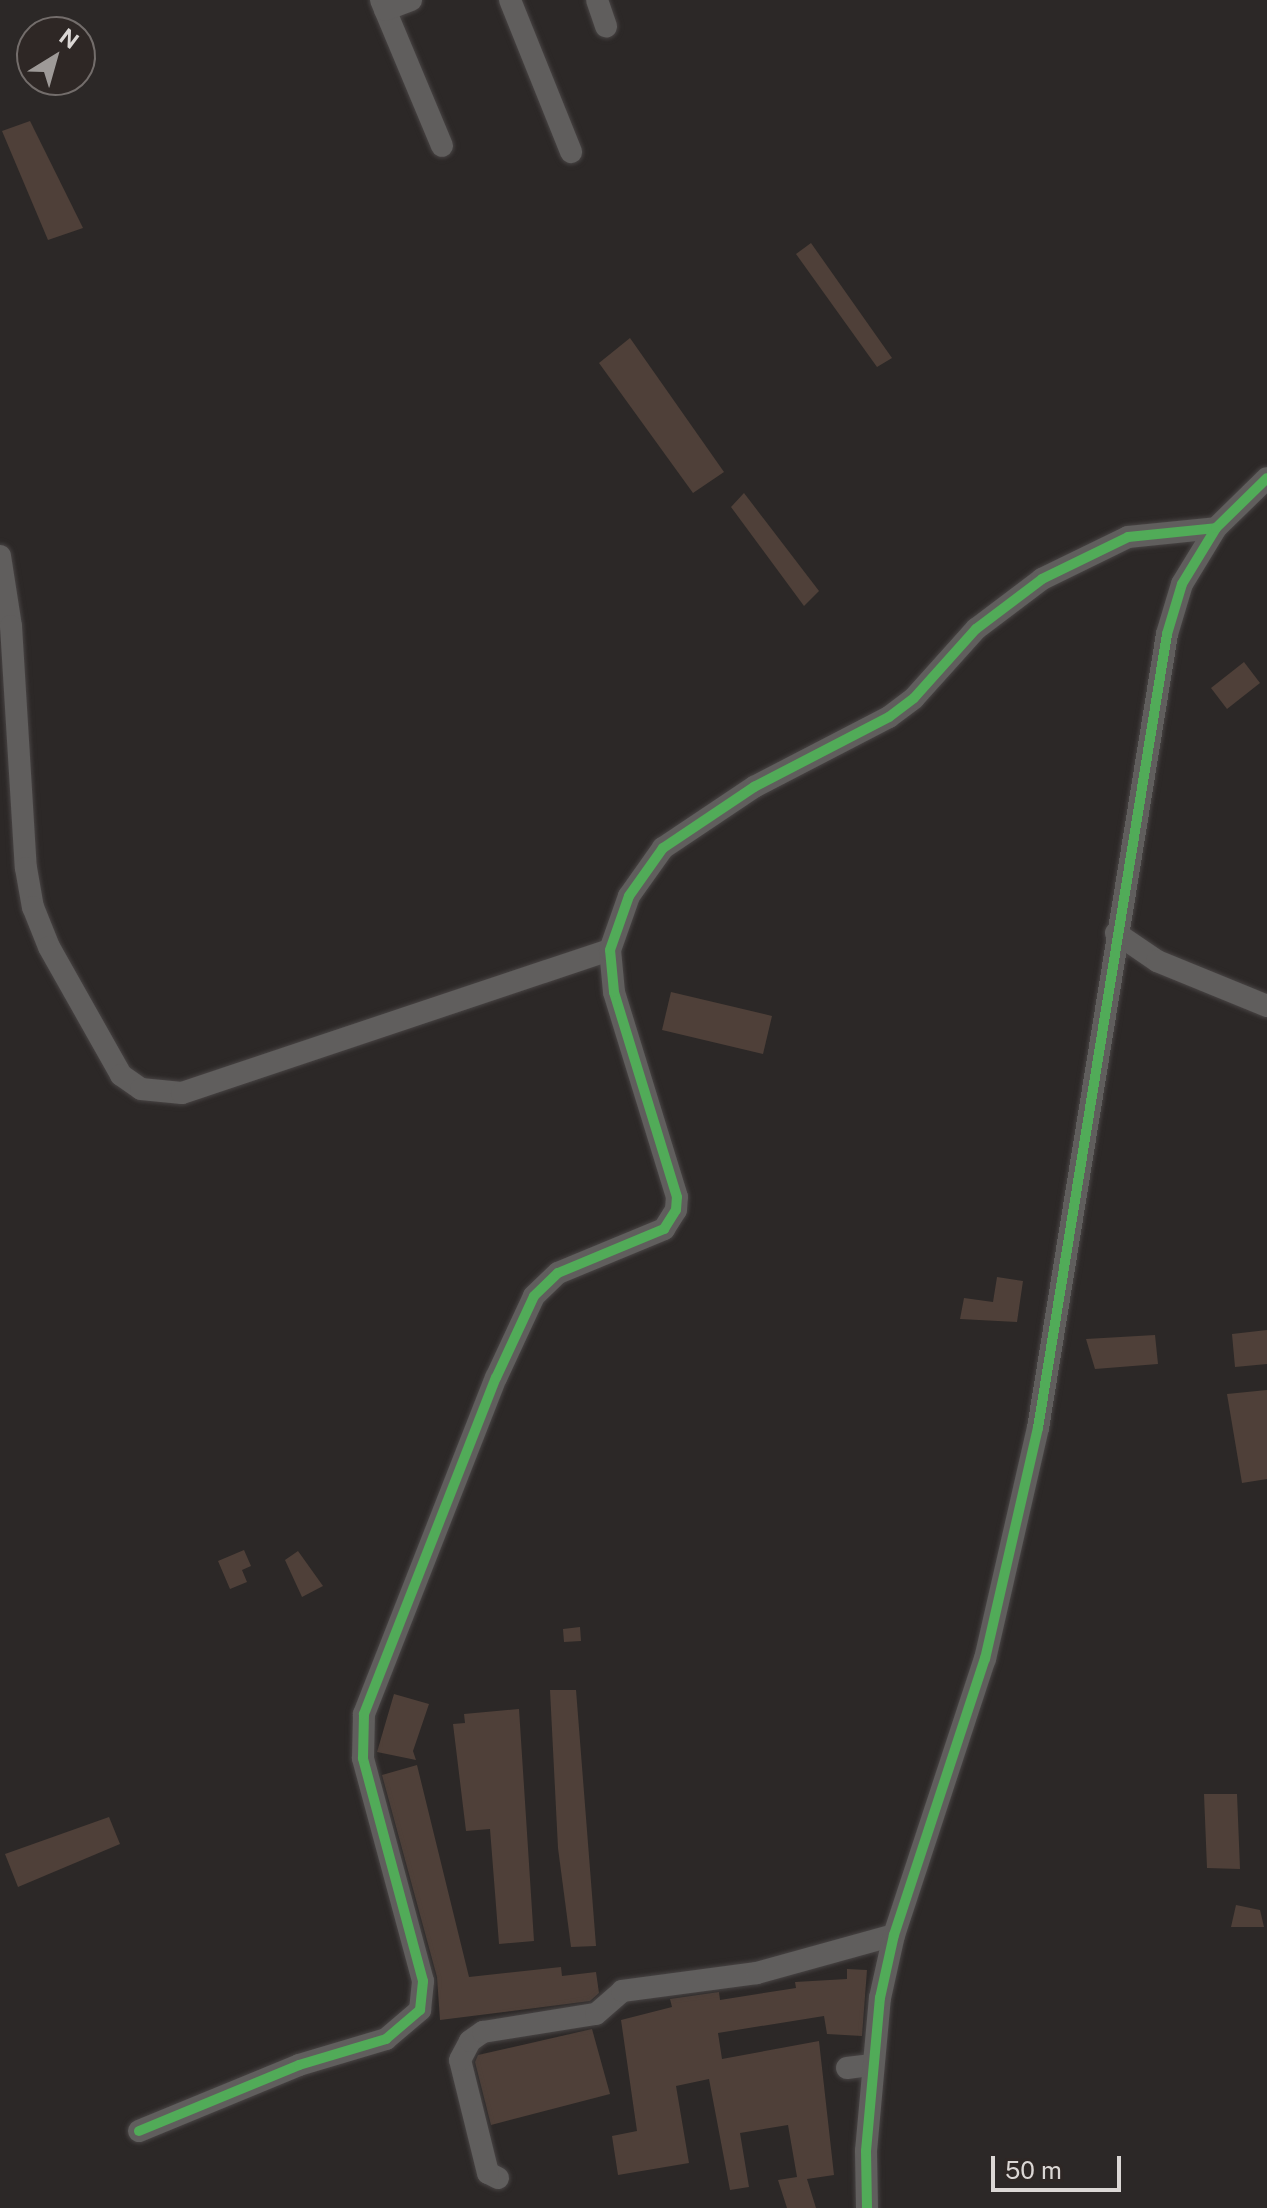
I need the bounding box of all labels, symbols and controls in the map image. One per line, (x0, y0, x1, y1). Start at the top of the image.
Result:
north arrow (16, 16, 96, 96)
text: N (55, 23, 84, 54)
scale bar (995, 2140, 1125, 2190)
text: 50 m (1005, 2156, 1062, 2184)

